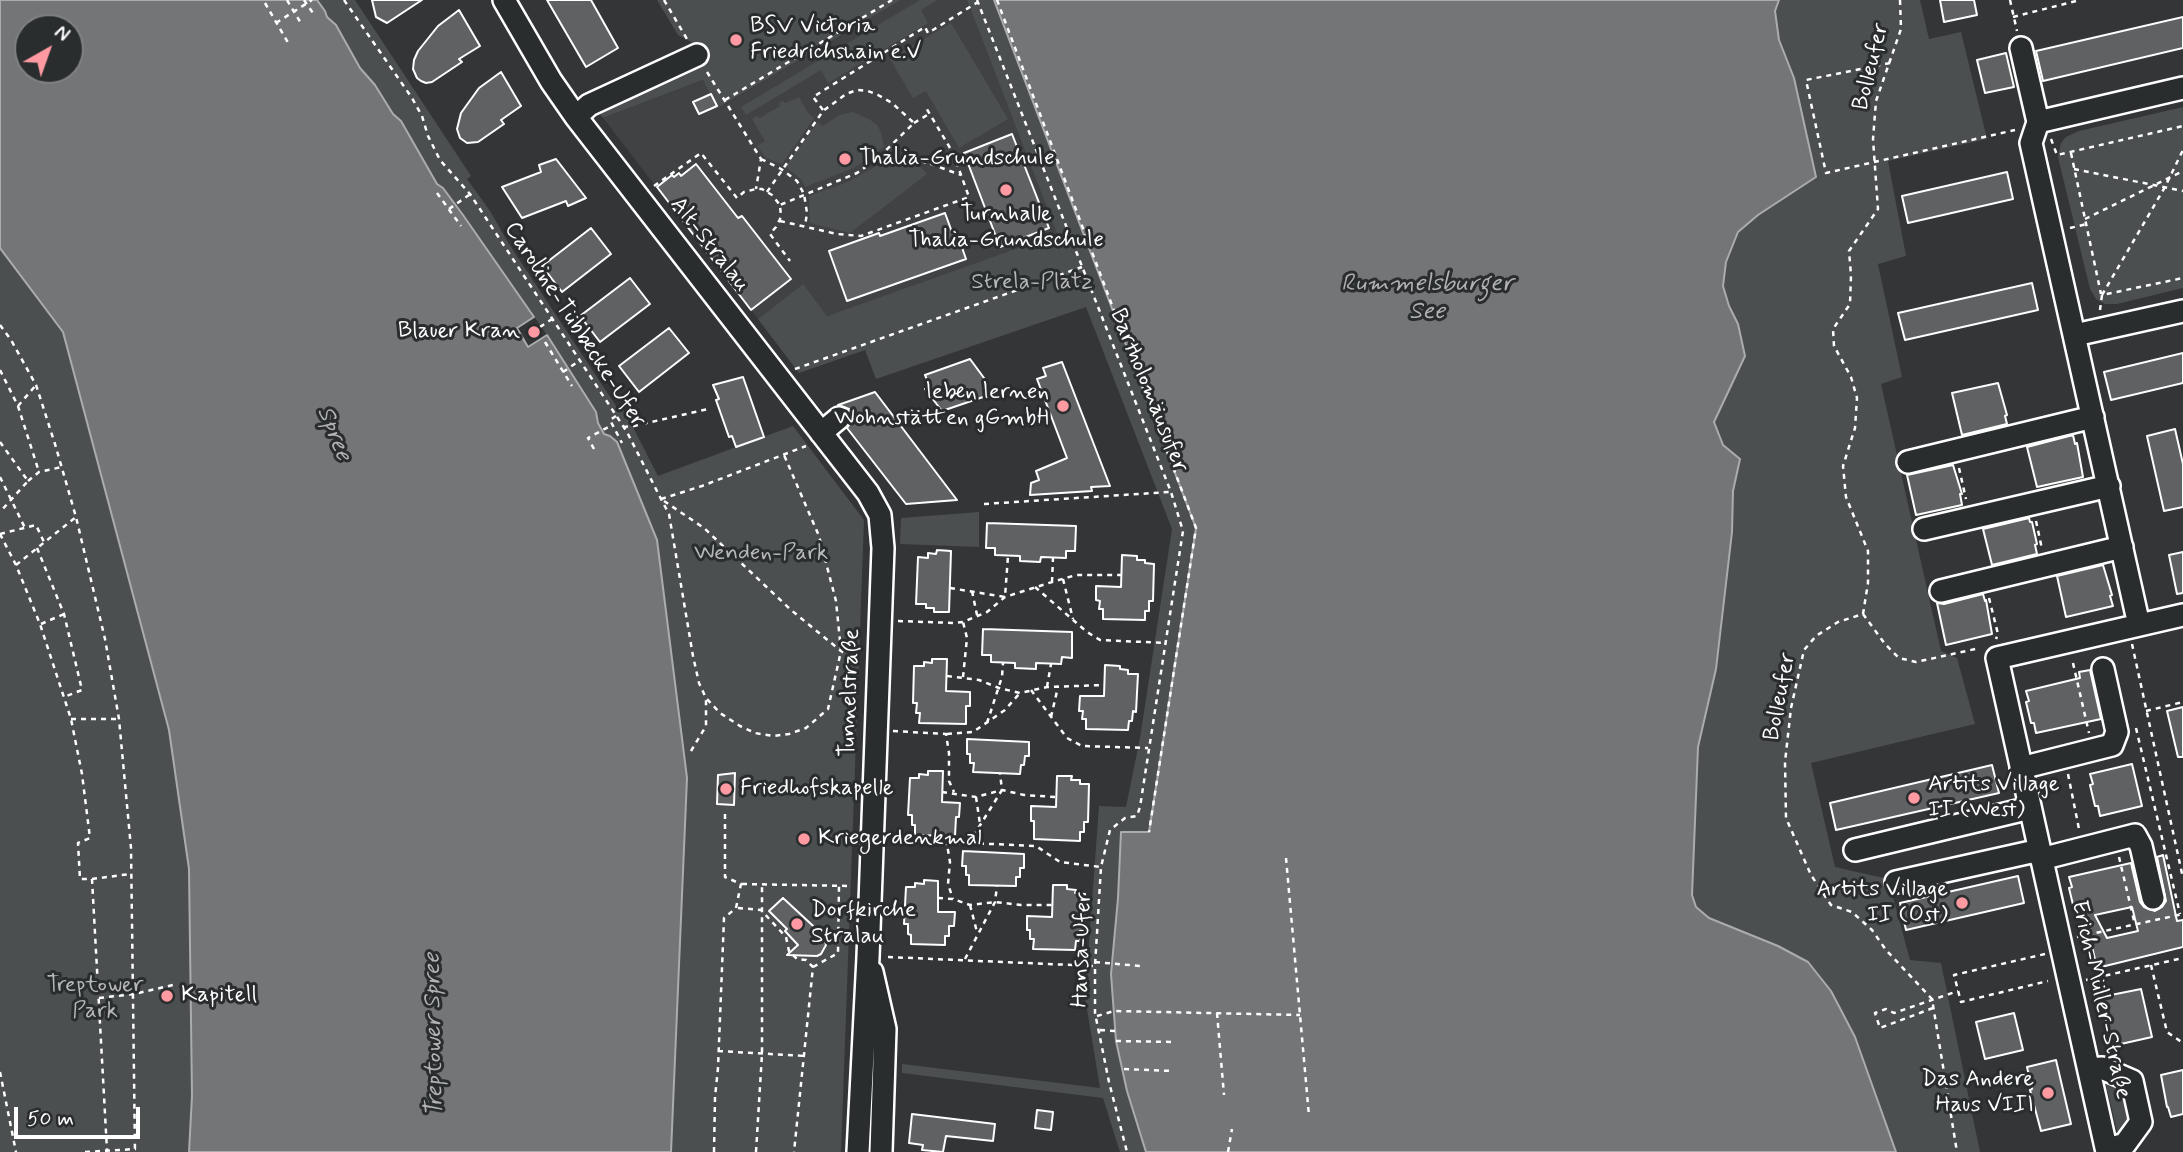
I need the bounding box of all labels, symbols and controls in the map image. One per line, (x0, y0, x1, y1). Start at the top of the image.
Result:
place label: BSV Victoria Friedrichshain e.V (750, 13, 921, 67)
north arrow (14, 14, 84, 84)
text: N (49, 20, 74, 48)
street label: Bolleufer (1848, 21, 1896, 113)
marker: BSV Victoria Friedrichshain e.V (728, 32, 744, 48)
place label: Thalia-Grundschule (859, 145, 1054, 173)
marker: Thalia-Grundschule (837, 151, 853, 167)
marker: Turnhalle Thalia-Grundschule (998, 182, 1014, 198)
street label: Alt-Stralau (663, 192, 755, 298)
place label: Turnhalle Thalia-Grundschule (908, 201, 1104, 255)
street label: Caroline-Tübbecke-Ufer (497, 217, 651, 433)
park label: Strela-Platz (971, 269, 1093, 297)
water label: Rummelsburger See (1341, 271, 1513, 327)
street label: Bartholomäusufer (1103, 305, 1193, 477)
place label: Blauer Kran (398, 318, 520, 346)
marker: Blauer Kran (526, 324, 542, 340)
place label: leben lernen Wohnstätten gGmbH (834, 379, 1049, 433)
marker: leben lernen Wohnstätten gGmbH (1055, 398, 1071, 414)
water label: Spree (309, 403, 357, 465)
park label: Wenden-Park (694, 540, 828, 568)
street label: Tunnelstraße (835, 628, 867, 758)
street label: Bolleufer (1759, 651, 1803, 743)
place label: Artits Village II (West) (1928, 771, 2059, 825)
place label: Friedhofskapelle (740, 775, 894, 803)
marker: Friedhofskapelle (718, 781, 734, 797)
marker: Artits Village II (West) (1906, 790, 1922, 806)
place label: Kriegerdenkmal (818, 825, 982, 853)
marker: Kriegerdenkmal (796, 831, 812, 847)
place label: Artits Village II (Ost) (1817, 876, 1948, 930)
street label: Hansa-Ufer (1067, 892, 1099, 1008)
marker: Artits Village II (Ost) (1954, 895, 1970, 911)
place label: Dorfkirche Stralau (811, 897, 916, 951)
street label: Erich-Müller-Straße (2064, 898, 2136, 1102)
marker: Dorfkirche Stralau (789, 916, 805, 932)
water label: Treptower Spree (419, 953, 451, 1117)
park label: Treptower Park (46, 972, 144, 1026)
place label: Kapitell (181, 982, 257, 1010)
marker: Kapitell (159, 988, 175, 1004)
place label: Das Andere Haus VIII (1921, 1066, 2034, 1120)
marker: Das Andere Haus VIII (2040, 1085, 2056, 1101)
scale bar (18, 1092, 144, 1136)
text: 50 m (27, 1105, 74, 1133)

